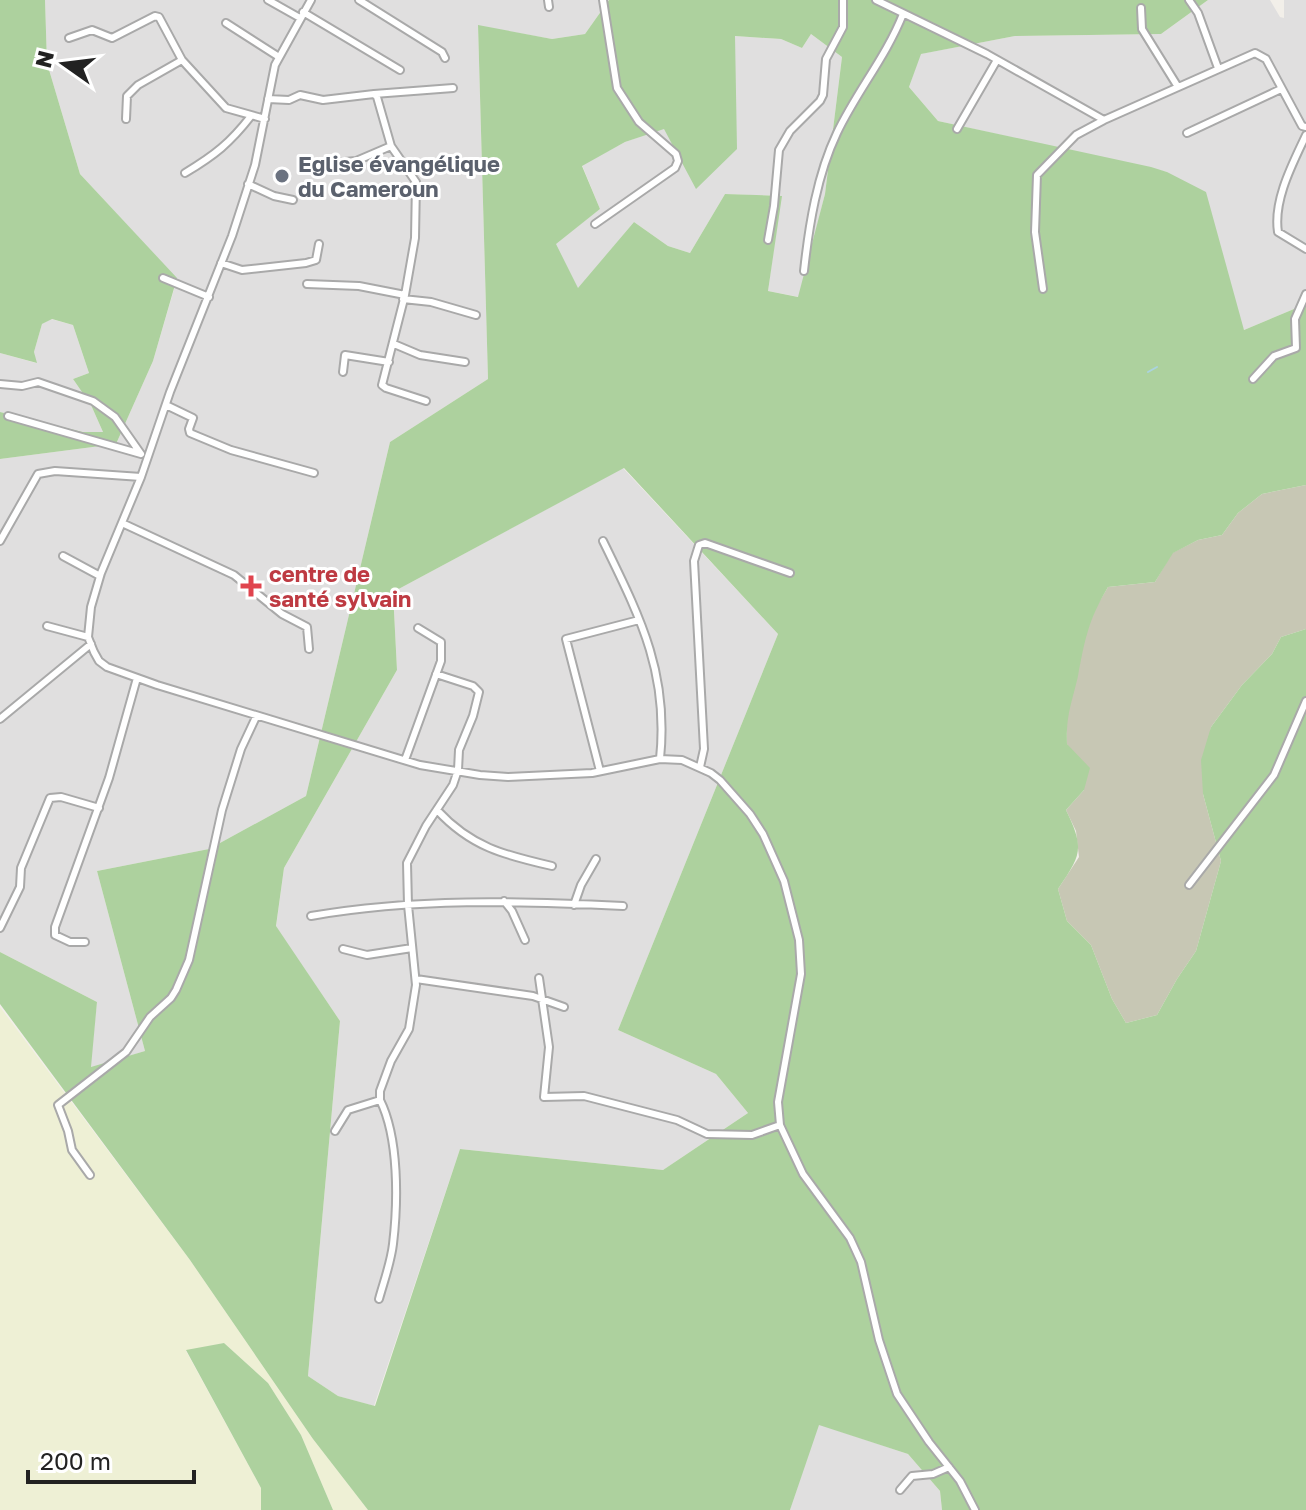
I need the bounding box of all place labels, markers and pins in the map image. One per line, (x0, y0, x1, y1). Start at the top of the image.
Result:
place label: Eglise évangélique du Cameroun (298, 150, 500, 202)
marker: Eglise évangélique du Cameroun (273, 167, 291, 185)
place label: centre de santé sylvain (269, 560, 411, 612)
marker: centre de santé sylvain (240, 575, 262, 597)

